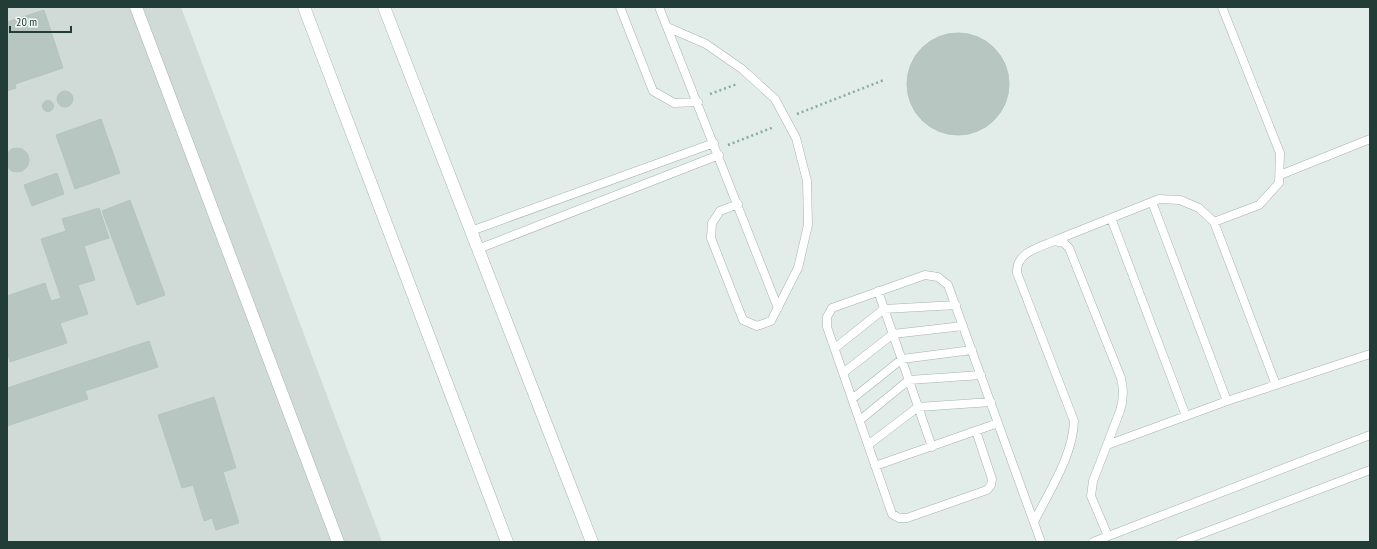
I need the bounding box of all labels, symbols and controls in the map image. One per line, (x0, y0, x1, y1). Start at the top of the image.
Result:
scale bar (10, 8, 71, 34)
text: 20 m (16, 14, 37, 29)

